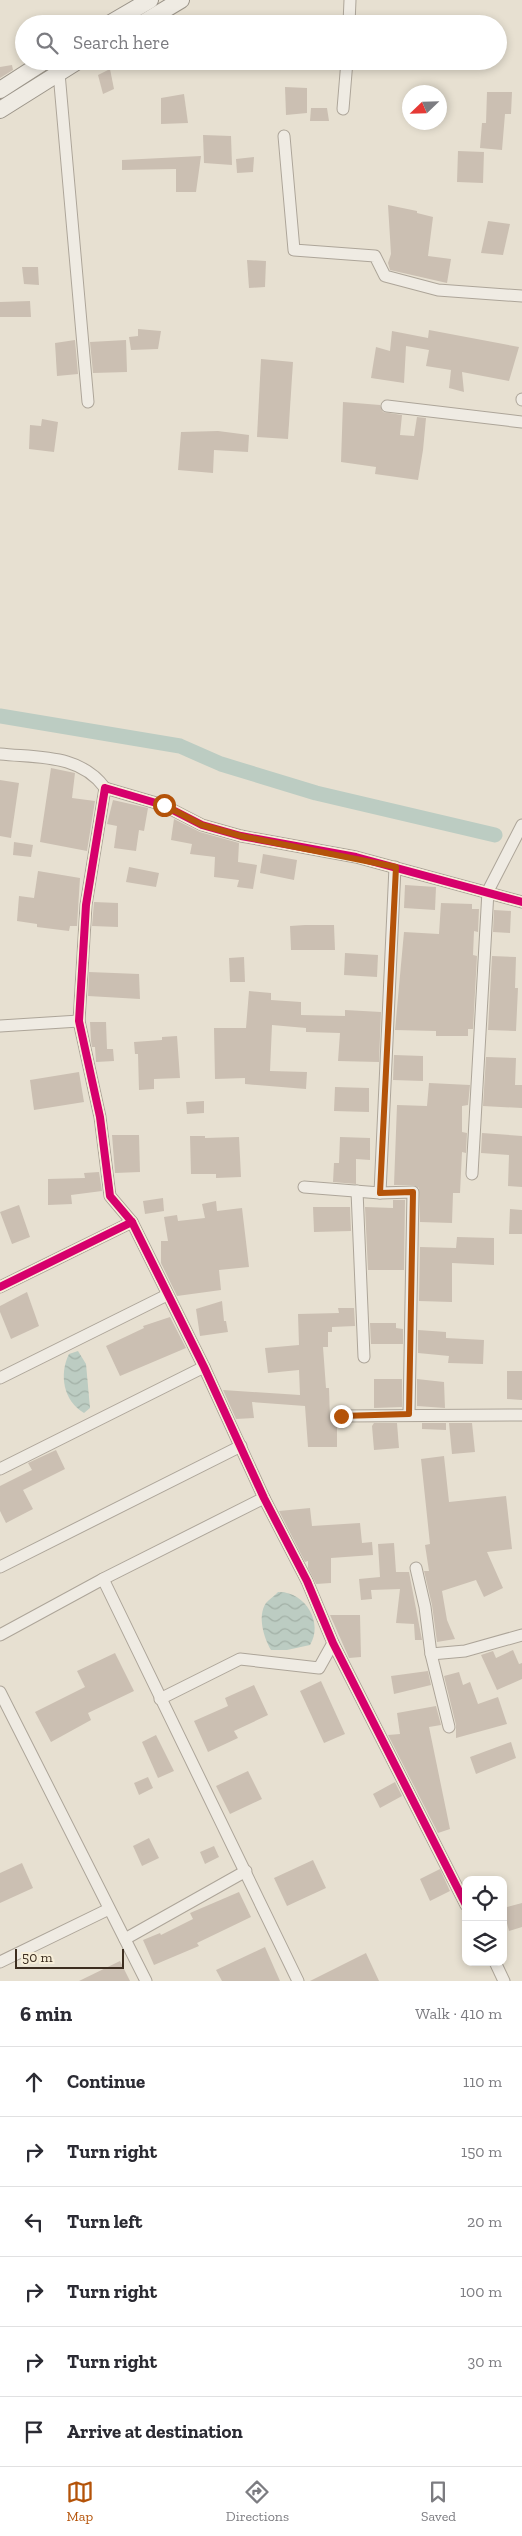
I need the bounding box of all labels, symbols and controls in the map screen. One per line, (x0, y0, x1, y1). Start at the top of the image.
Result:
search box (15, 15, 507, 70)
icon: search (33, 29, 61, 57)
text: Search here (73, 31, 169, 54)
north arrow (402, 85, 447, 130)
route start (153, 794, 176, 817)
route end (330, 1405, 353, 1428)
map controls (462, 1876, 507, 1966)
button: locate (462, 1876, 507, 1921)
button: layers (462, 1921, 507, 1966)
scale bar (15, 1946, 124, 1969)
text: 50 m (22, 1949, 53, 1966)
text: 6 min (20, 2001, 72, 2026)
text: Walk · 410 m (415, 2004, 502, 2023)
icon: ahead (20, 2068, 48, 2096)
text: Continue (67, 2070, 145, 2093)
text: 110 m (463, 2072, 502, 2091)
icon: right (20, 2138, 48, 2166)
text: Turn right (67, 2140, 157, 2163)
text: 150 m (461, 2142, 502, 2161)
icon: left (20, 2208, 48, 2236)
text: Turn left (67, 2210, 142, 2233)
text: 20 m (467, 2212, 502, 2231)
icon: right (20, 2278, 48, 2306)
text: Turn right (67, 2280, 157, 2303)
text: 100 m (460, 2282, 502, 2301)
icon: right (20, 2348, 48, 2376)
text: Turn right (67, 2350, 157, 2373)
text: 30 m (468, 2352, 502, 2371)
icon: arrive (20, 2418, 48, 2446)
text: Arrive at destination (67, 2420, 243, 2443)
tab: Map (66, 2478, 94, 2525)
tab: Directions (226, 2478, 289, 2525)
tab: Saved (421, 2478, 456, 2525)

